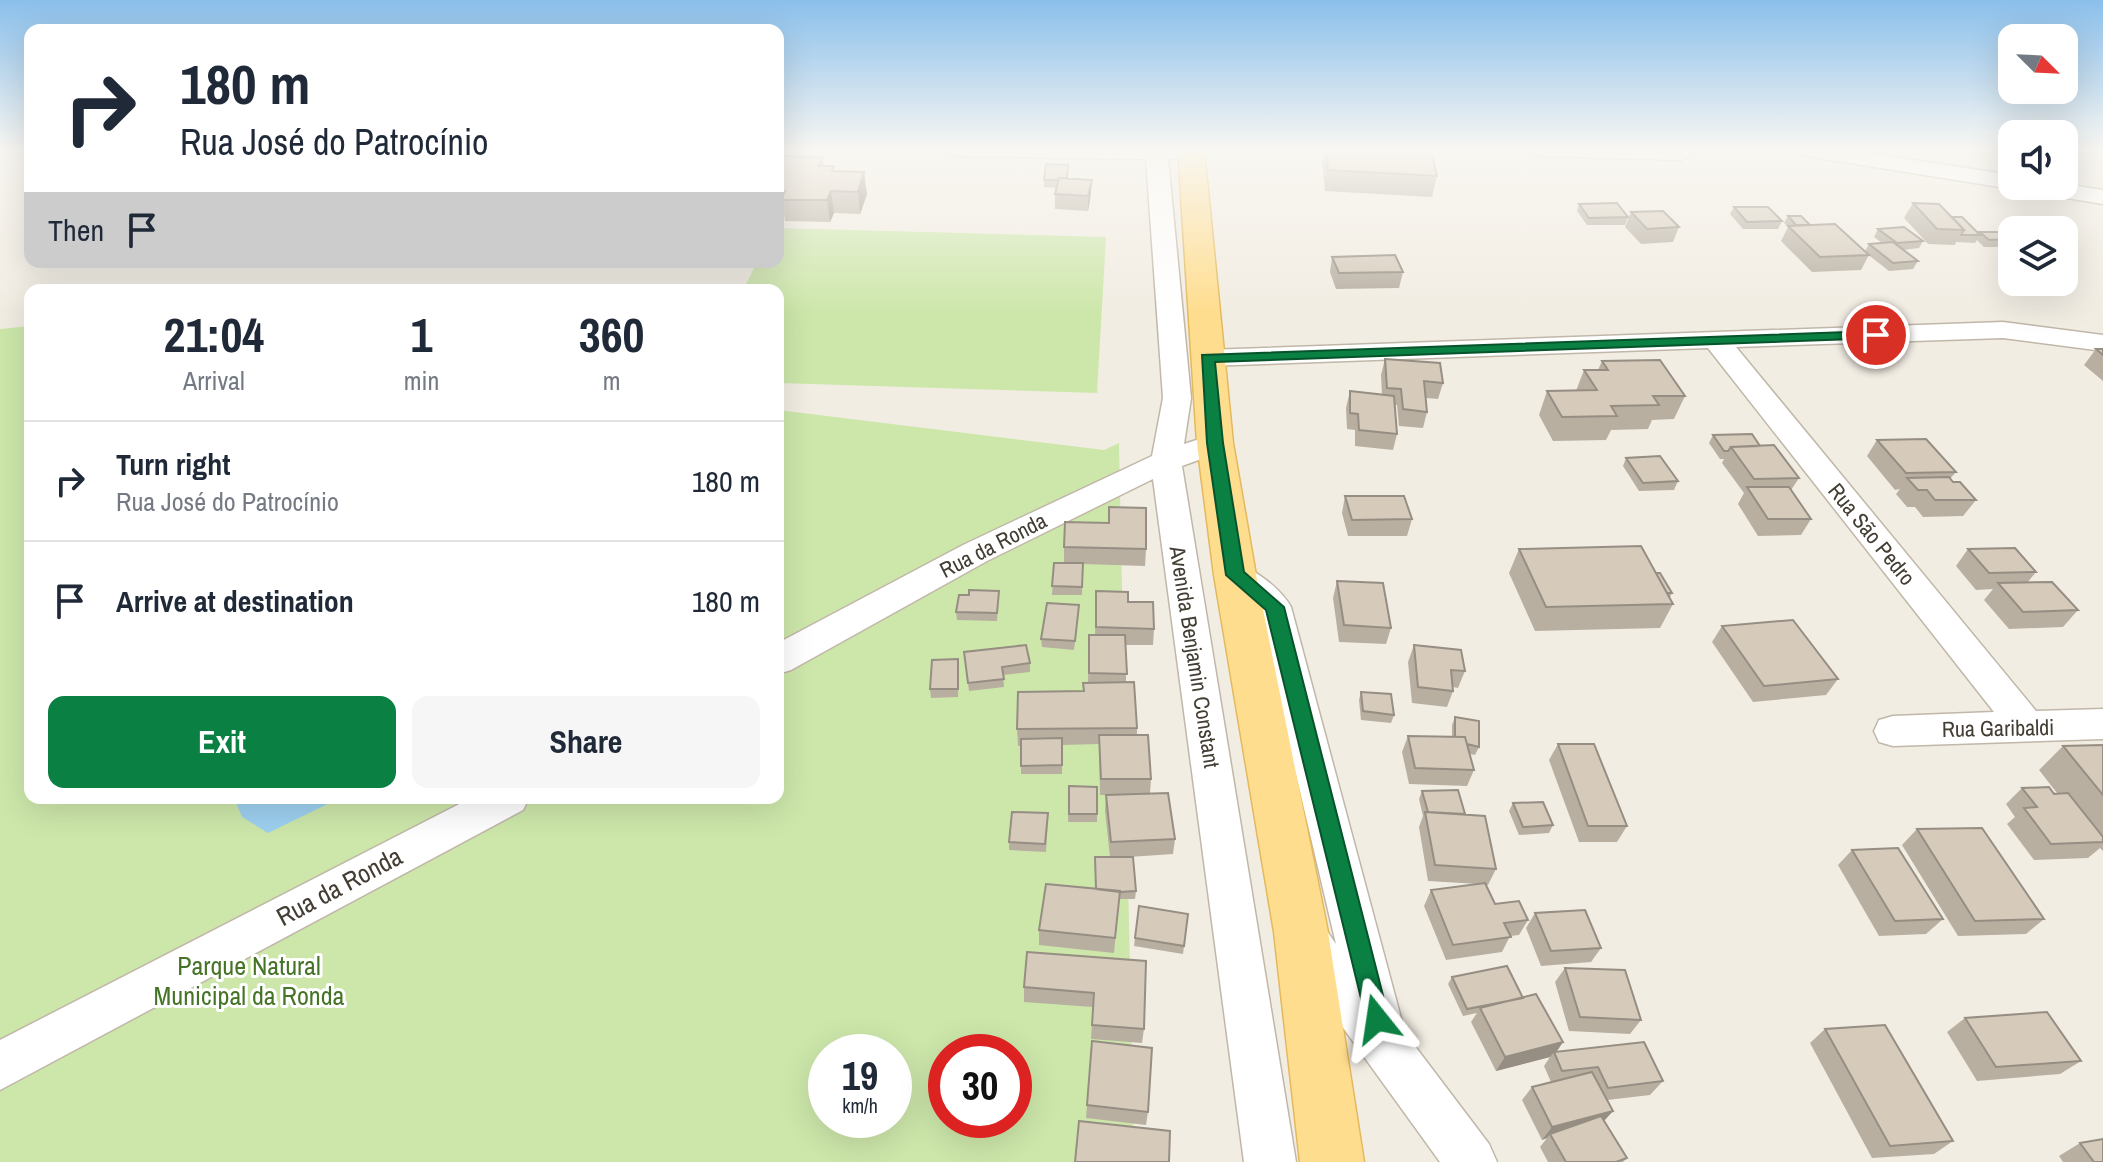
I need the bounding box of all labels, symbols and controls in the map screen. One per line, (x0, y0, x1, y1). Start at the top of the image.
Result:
north arrow (1998, 24, 2078, 104)
map controls (1998, 24, 2078, 296)
text: 180 m (180, 46, 310, 121)
icon: right (48, 56, 152, 160)
text: Rua José do Patrocínio (180, 118, 489, 166)
button: sound (1998, 120, 2078, 200)
icon: arrive (120, 208, 164, 252)
text: Then (48, 210, 104, 250)
button: layers (1998, 216, 2078, 296)
pin (1842, 301, 1910, 369)
text: 21:04 (164, 302, 264, 367)
text: 1 (411, 302, 432, 367)
text: 360 (579, 302, 644, 367)
icon: arrive (1854, 313, 1898, 357)
text: Arrival (183, 363, 245, 398)
text: min (404, 363, 439, 398)
text: m (603, 363, 621, 398)
text: Turn right (116, 444, 230, 484)
icon: right (48, 459, 92, 503)
text: 180 m (692, 461, 760, 501)
street label: Rua São Pedro (1822, 477, 1922, 591)
text: Rua José do Patrocínio (116, 484, 339, 519)
street label: Rua da Ronda (934, 505, 1052, 585)
street label: Avenida Benjamin Constant (1162, 543, 1227, 770)
icon: arrive (48, 579, 92, 623)
text: Arrive at destination (116, 581, 354, 621)
text: 180 m (692, 581, 760, 621)
button: Exit (48, 696, 396, 788)
button: Share (412, 696, 760, 788)
street label: Rua Garibaldi (1942, 712, 2054, 744)
street label: Rua da Ronda (270, 838, 408, 934)
park label: Parque Natural Municipal da Ronda (154, 948, 345, 1013)
position arrow (1335, 977, 1419, 1061)
speed limit sign: 30 (928, 1034, 1032, 1138)
text: 19 (842, 1049, 878, 1102)
text: km/h (842, 1092, 878, 1119)

